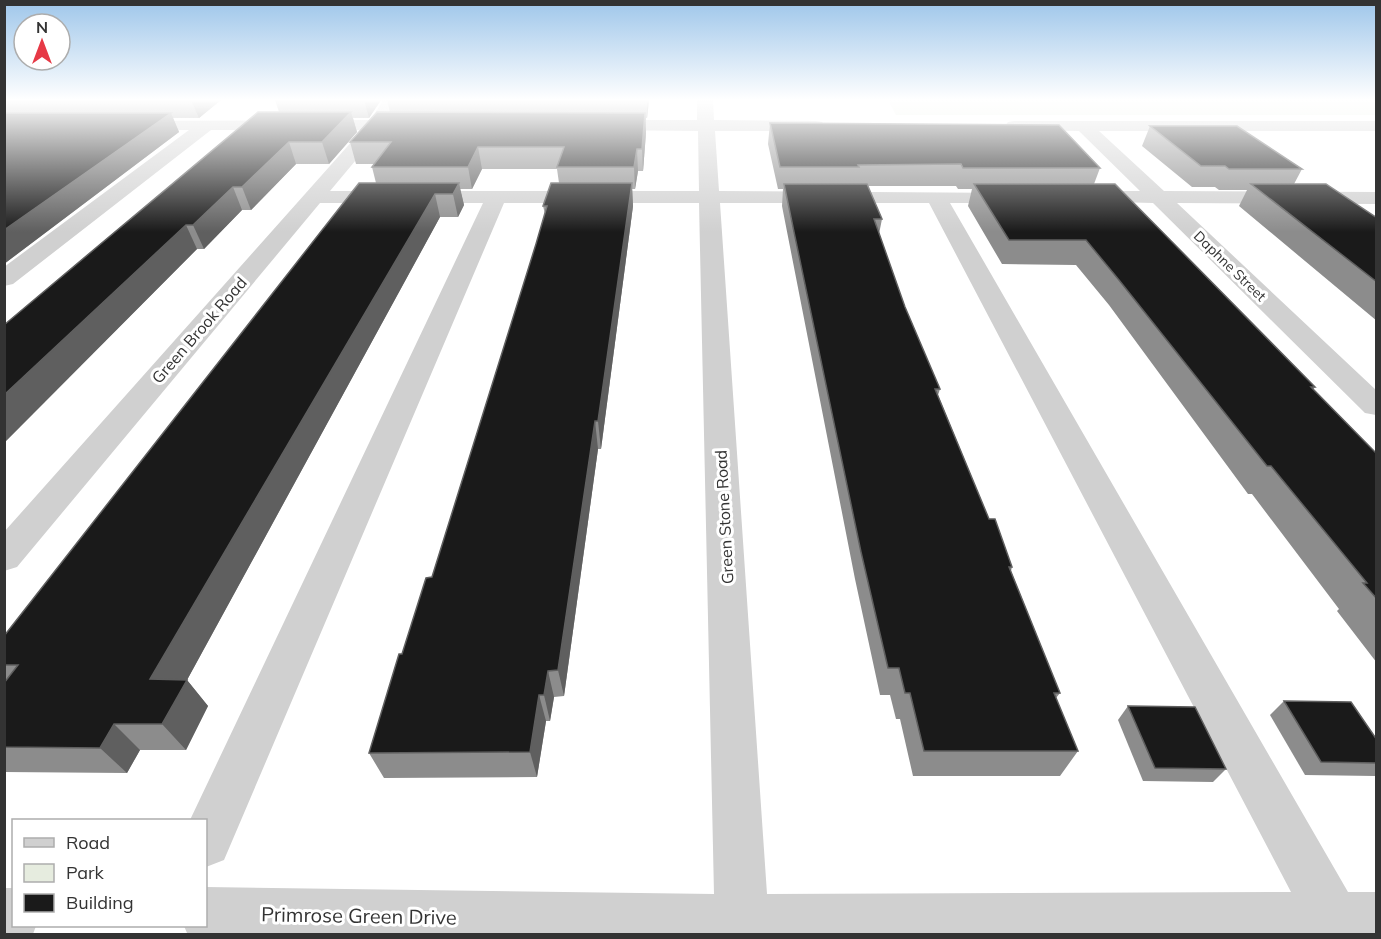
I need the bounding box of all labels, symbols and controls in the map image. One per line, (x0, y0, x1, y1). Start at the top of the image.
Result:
north arrow (12, 12, 72, 72)
text: N (36, 17, 48, 37)
street label: Daphne Street (1190, 227, 1270, 305)
street label: Green Brook Road (147, 273, 251, 387)
street label: Green Stone Road (710, 449, 738, 585)
legend (12, 819, 207, 927)
text: Road (66, 831, 110, 854)
text: Park (66, 861, 105, 884)
text: Building (66, 891, 134, 914)
street label: Primrose Green Drive (261, 901, 457, 930)

